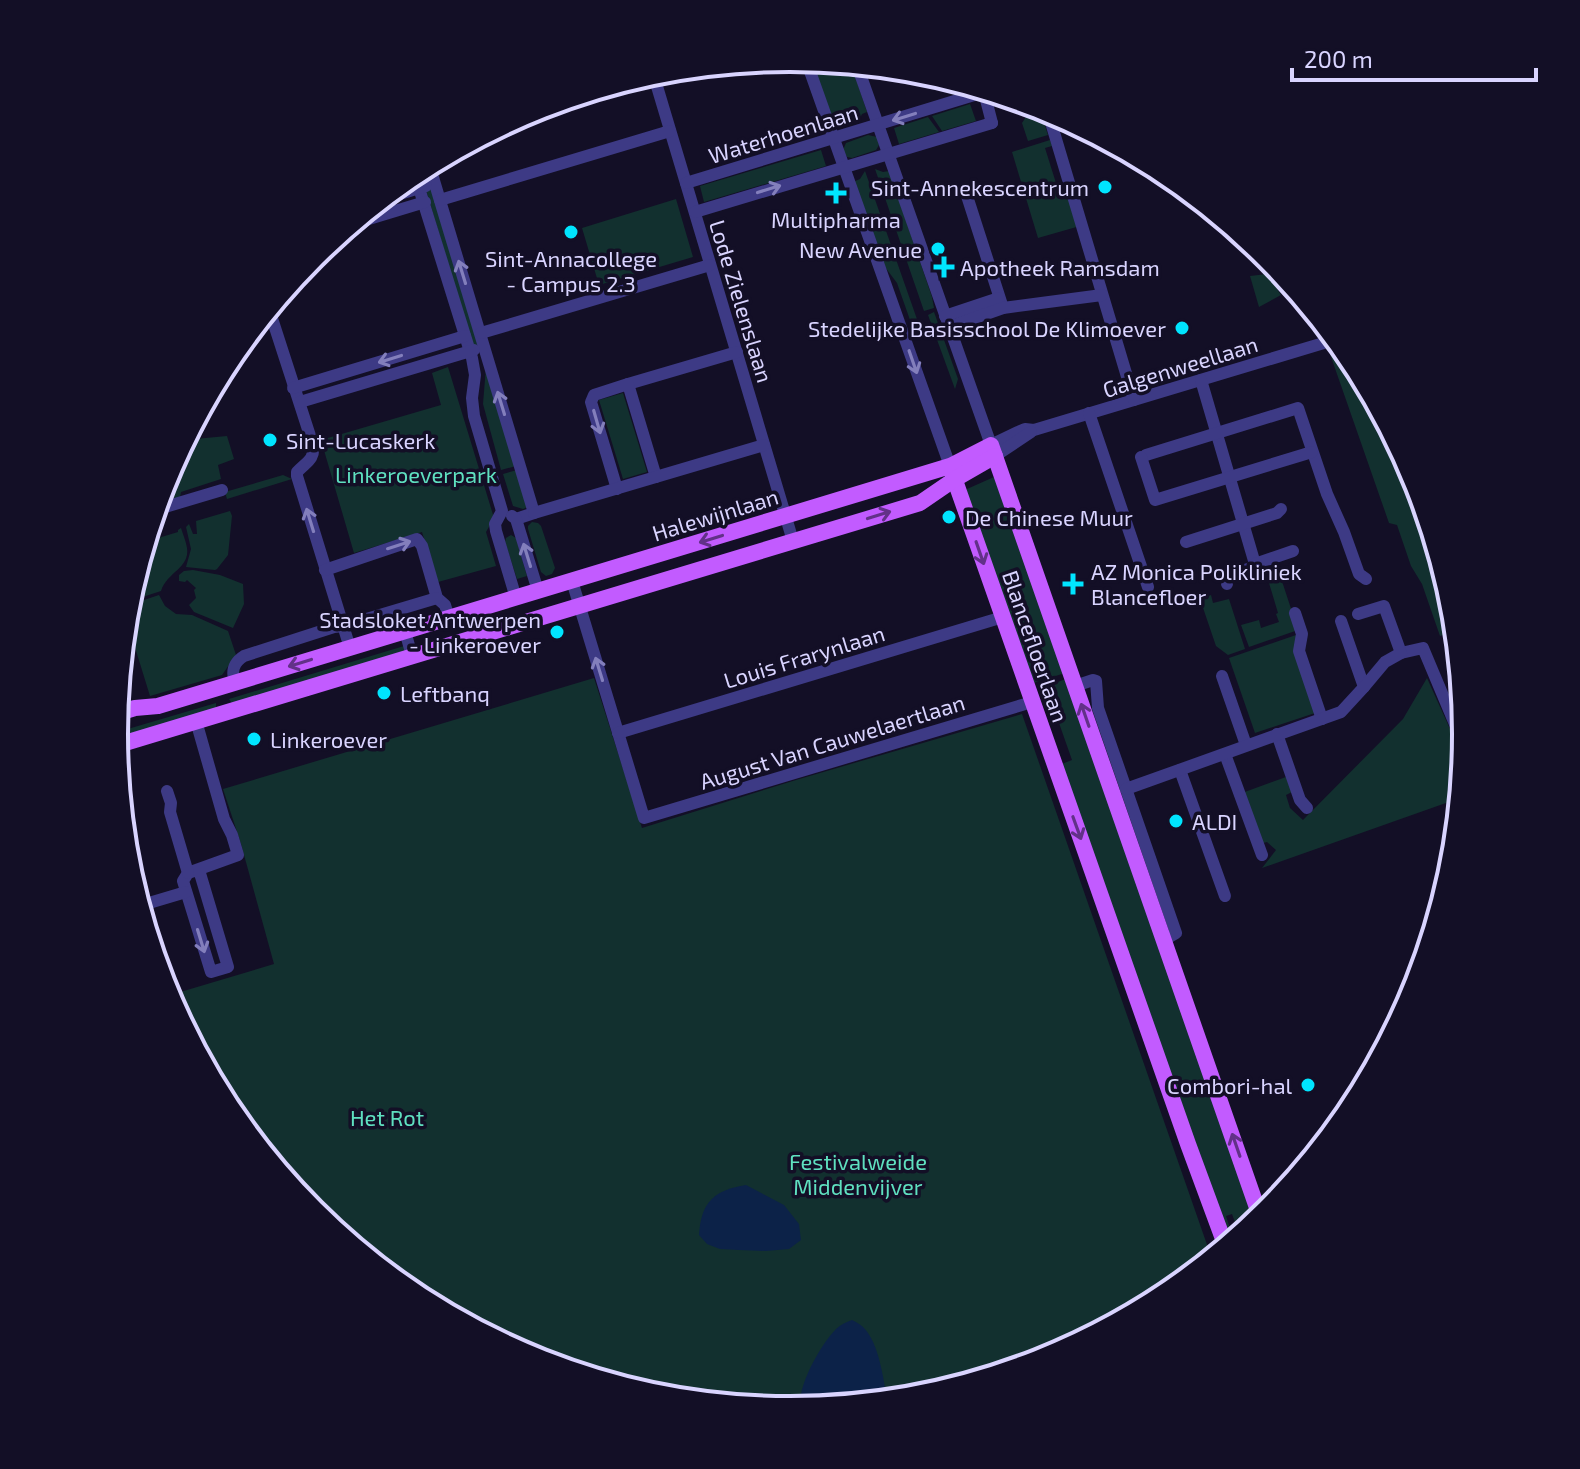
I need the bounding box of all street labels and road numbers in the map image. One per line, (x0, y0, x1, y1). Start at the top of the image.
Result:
street label: Waterhoenlaan (705, 98, 861, 168)
street label: Lode Zielenslaan (705, 217, 779, 385)
street label: Galgenweellaan (1099, 330, 1261, 402)
street label: Halewijnlaan (649, 482, 781, 546)
street label: Blancefloerlaan (998, 567, 1074, 725)
street label: Louis Frarynlaan (720, 619, 888, 693)
street label: August Van Cauwelaertlaan (696, 688, 968, 794)

